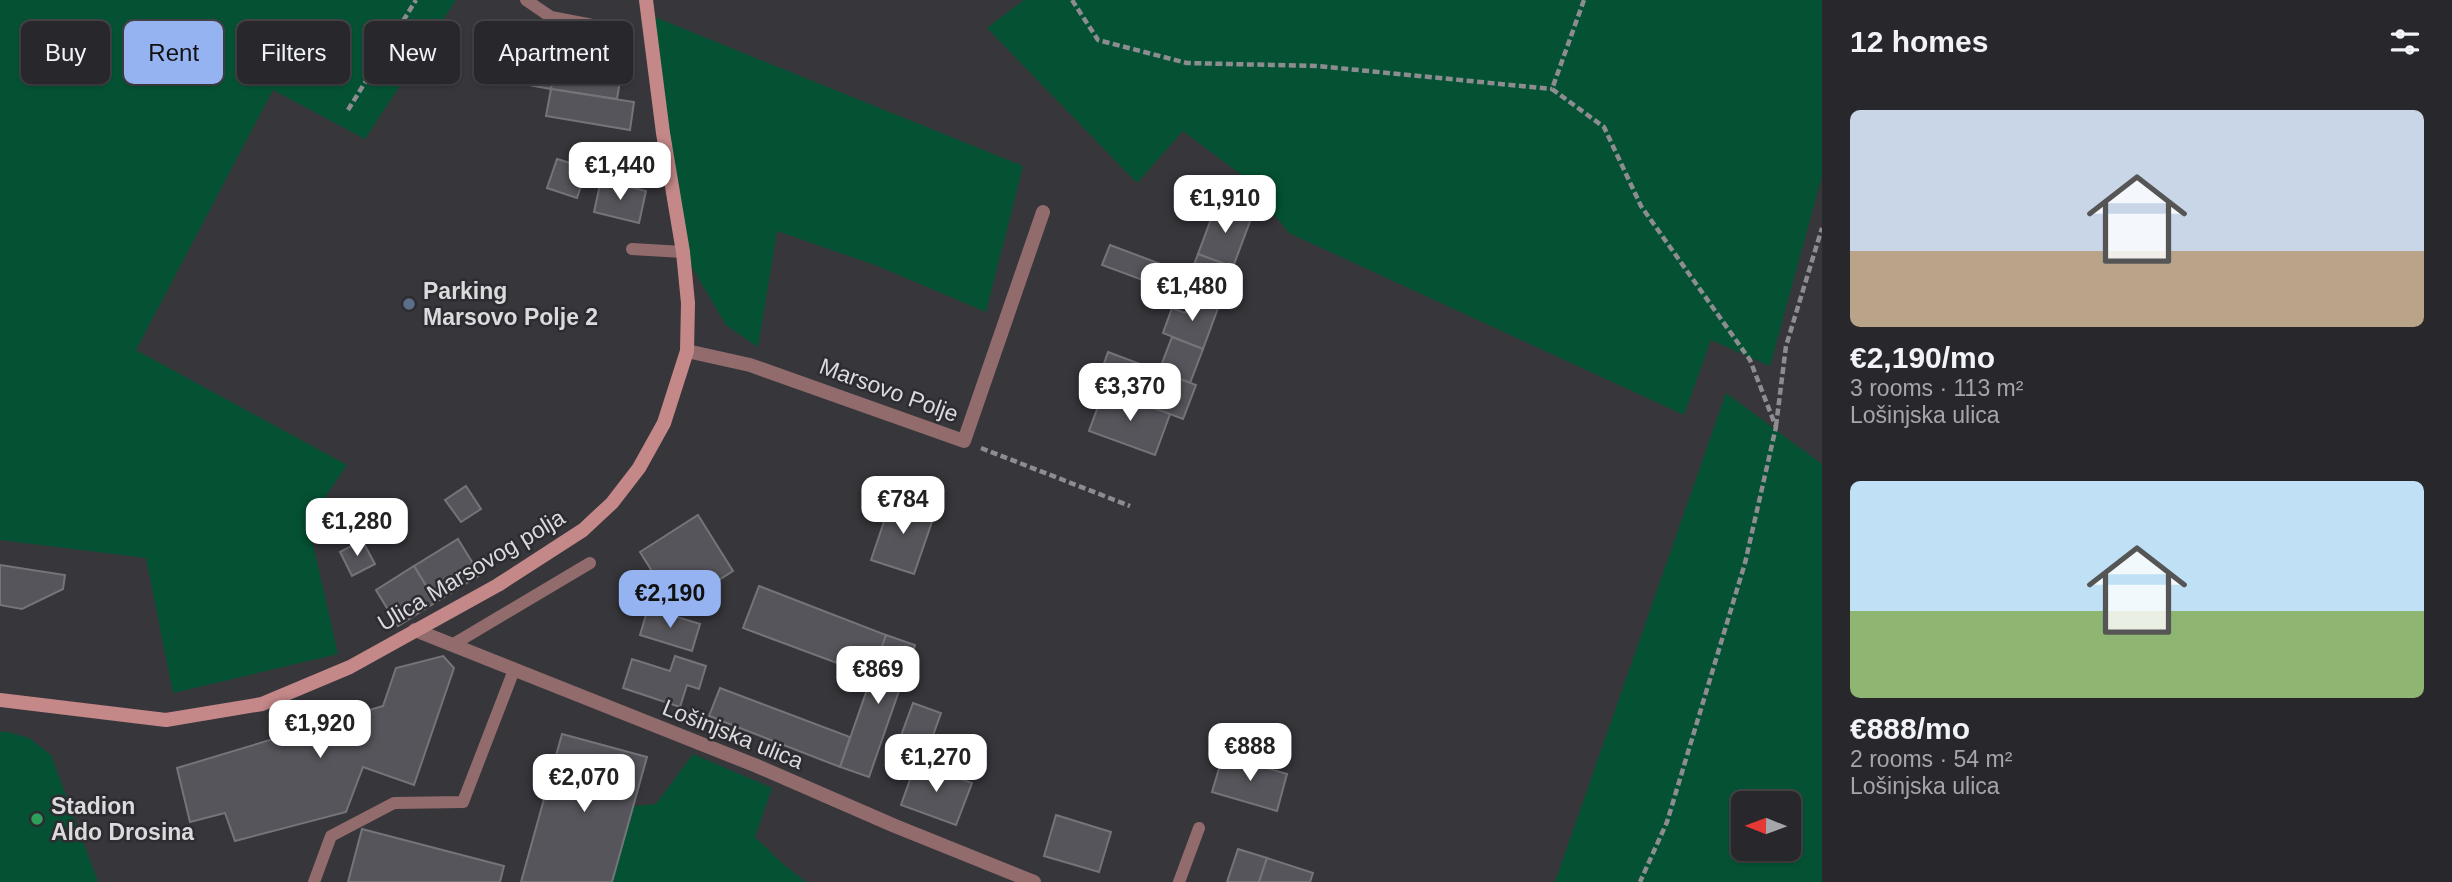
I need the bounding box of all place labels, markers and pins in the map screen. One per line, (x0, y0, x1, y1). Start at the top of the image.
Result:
pin: €1,440 (563, 142, 677, 202)
pin: €1,910 (1168, 176, 1282, 235)
pin: €1,480 (1135, 264, 1249, 323)
place label: Parking Marsovo Polje 2 (423, 278, 598, 330)
marker: Parking Marsovo Polje 2 (401, 296, 417, 312)
pin: €3,370 (1073, 364, 1187, 423)
pin: €784 (862, 476, 944, 536)
pin: €1,280 (300, 498, 414, 558)
pin: €2,190 (613, 570, 727, 630)
pin: €869 (837, 646, 919, 706)
pin: €1,920 (263, 700, 377, 760)
pin: €888 (1209, 724, 1291, 783)
pin: €1,270 (879, 734, 993, 794)
pin: €2,070 (527, 754, 641, 814)
place label: Stadion Aldo Drosina (51, 793, 194, 845)
marker: Stadion Aldo Drosina (29, 811, 45, 827)

